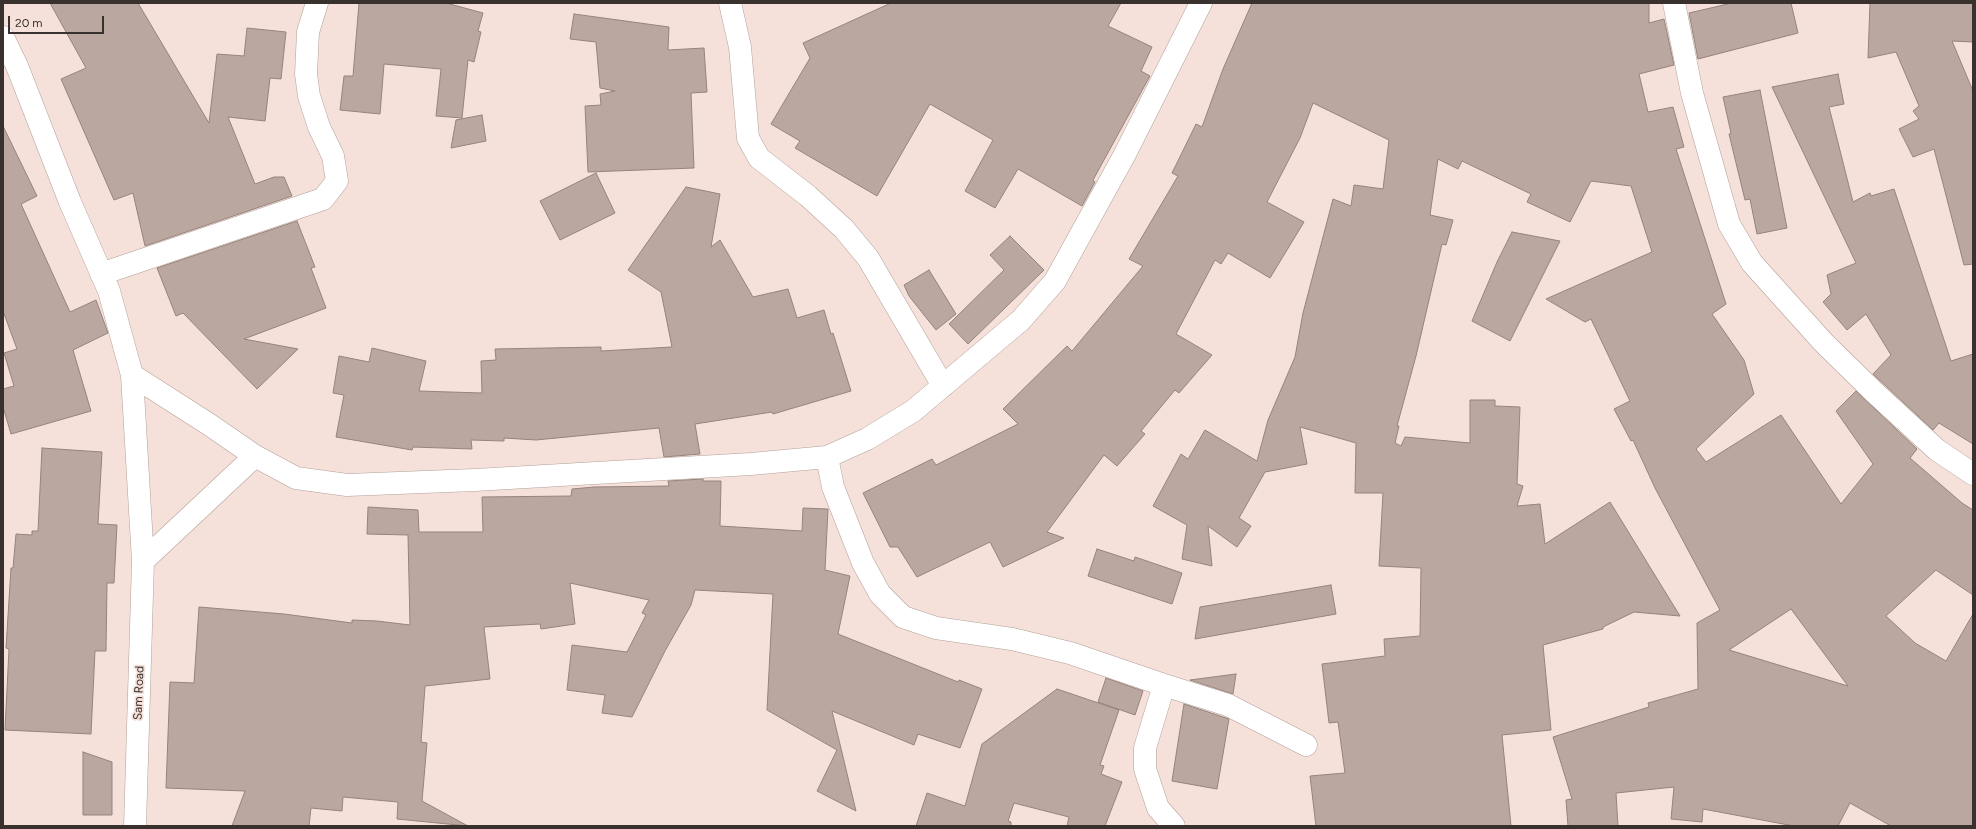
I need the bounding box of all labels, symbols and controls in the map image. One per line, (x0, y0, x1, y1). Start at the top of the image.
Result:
scale bar (10, 8, 106, 34)
text: 20 m (15, 16, 43, 30)
street label: Sam Road (131, 666, 147, 720)

